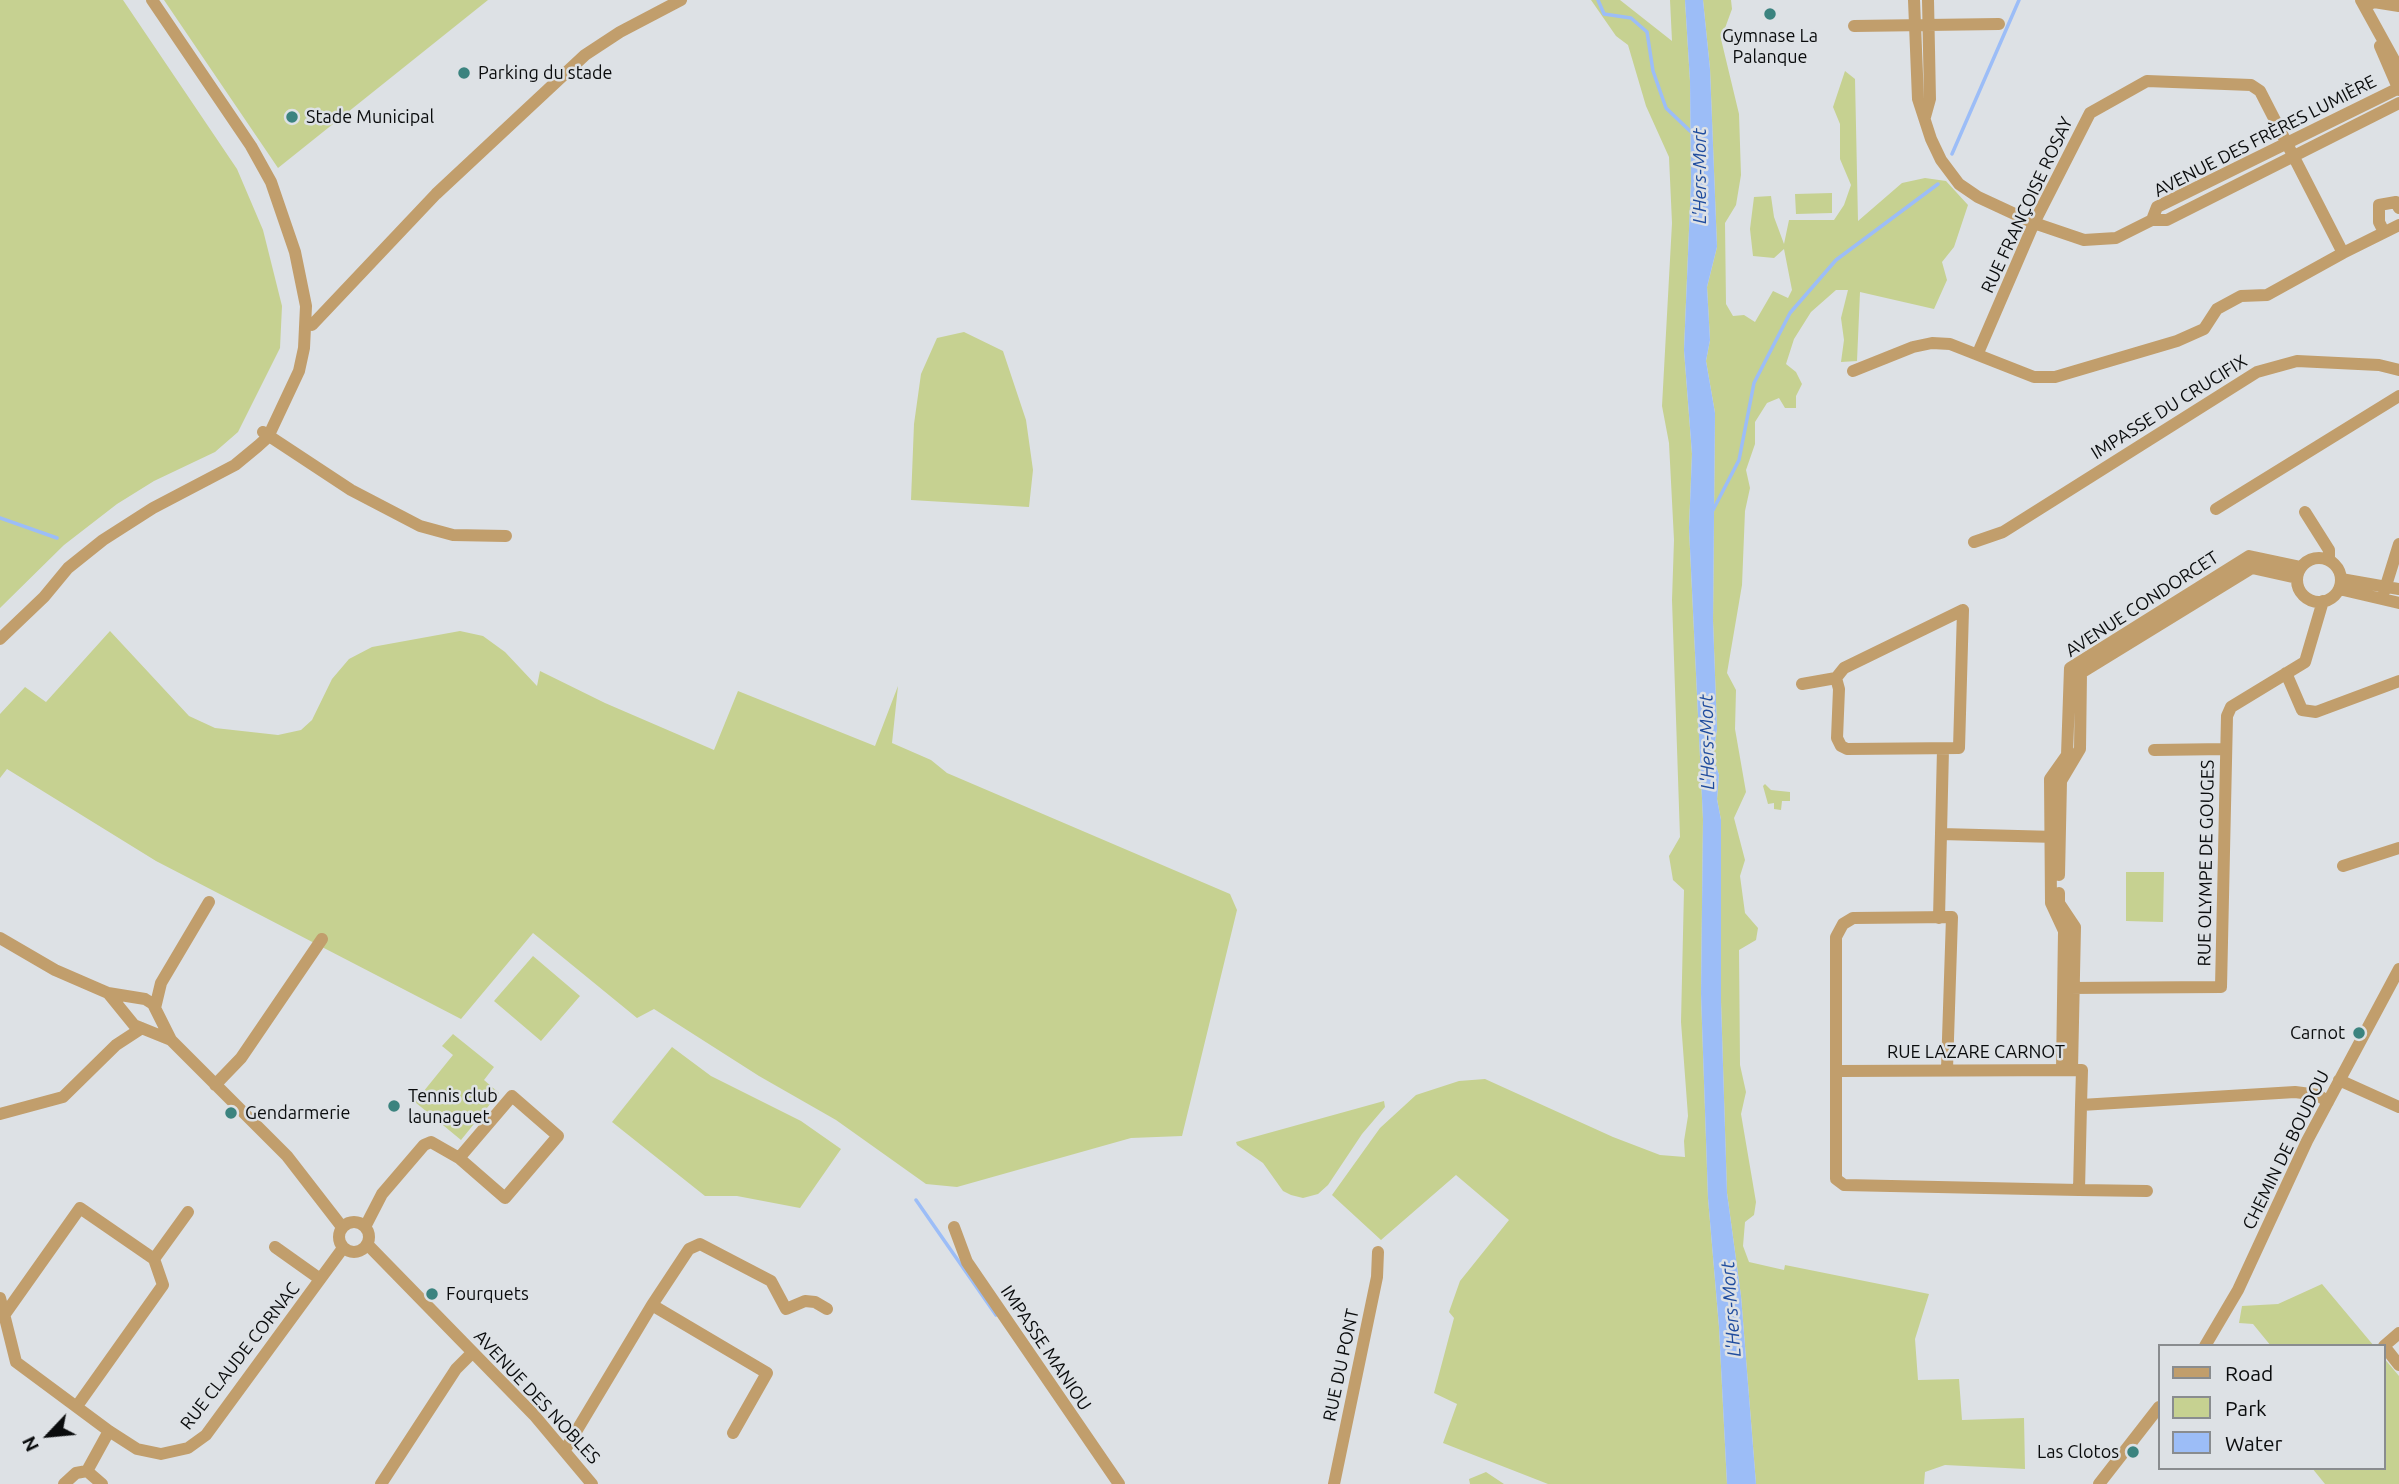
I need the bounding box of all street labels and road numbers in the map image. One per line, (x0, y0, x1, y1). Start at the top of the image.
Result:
street label: AVENUE DES FRÈRES LUMIÈRE (2150, 70, 2380, 202)
street label: RUE FRANÇOISE ROSAY (1977, 113, 2077, 297)
street label: IMPASSE DU CRUCIFIX (2087, 350, 2251, 464)
street label: AVENUE CONDORCET (2061, 546, 2223, 662)
street label: RUE OLYMPE DE GOUGES (2193, 759, 2219, 967)
street label: RUE LAZARE CARNOT (1887, 1041, 2065, 1063)
street label: CHEMIN DE BOUDOU (2238, 1067, 2334, 1233)
street label: RUE CLAUDE CORNAC (176, 1278, 304, 1434)
street label: IMPASSE MANIOU (996, 1281, 1096, 1415)
street label: RUE DU PONT (1319, 1307, 1363, 1423)
street label: AVENUE DES NOBLES (469, 1326, 605, 1468)

